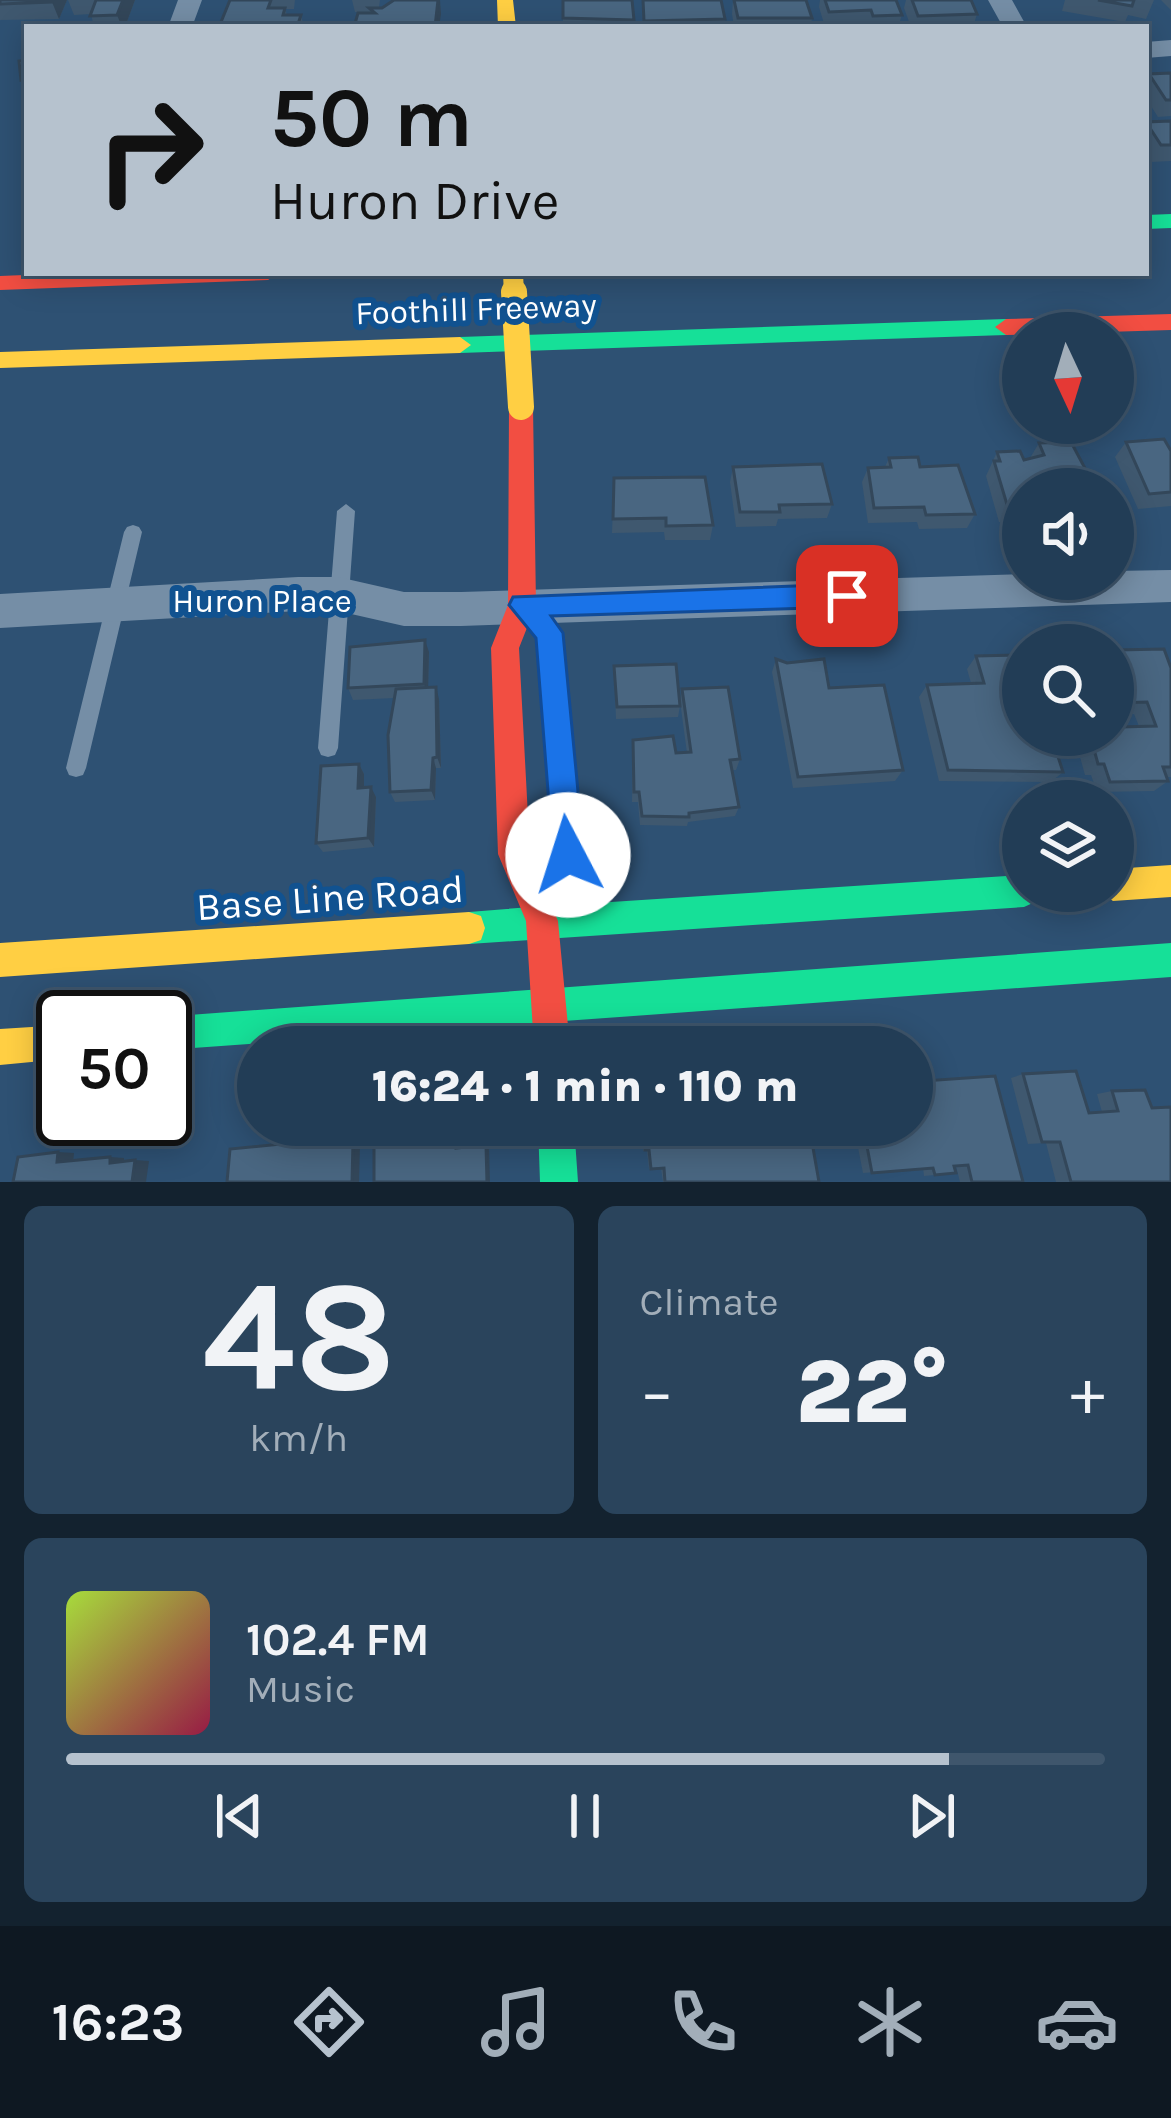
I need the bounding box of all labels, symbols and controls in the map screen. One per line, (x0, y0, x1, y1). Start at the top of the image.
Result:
text: 50 m (270, 69, 473, 167)
icon: right (72, 72, 228, 228)
text: Huron Drive (270, 169, 559, 233)
street label: Foothill Freeway (355, 286, 597, 332)
north arrow (1002, 312, 1134, 444)
map controls (1002, 312, 1134, 912)
button: sound (1002, 468, 1134, 600)
pin (796, 545, 898, 647)
icon: arrive (814, 563, 880, 629)
street label: Huron Place (172, 582, 352, 620)
button: search (1002, 624, 1134, 756)
button: layers (1002, 780, 1134, 912)
position arrow (505, 792, 631, 918)
street label: Base Line Road (195, 866, 465, 930)
speed limit sign: 50 (36, 990, 192, 1146)
text: 16:24 · 1 min · 110 m (372, 1060, 798, 1112)
text: 48 (202, 1246, 396, 1428)
text: Climate (640, 1279, 779, 1325)
text: 22° (796, 1339, 949, 1445)
text: − (640, 1353, 674, 1431)
text: + (1070, 1353, 1105, 1431)
text: km/h (249, 1415, 348, 1461)
text: 102.4 FM (246, 1614, 430, 1666)
text: Music (246, 1666, 355, 1712)
icon: previous (206, 1783, 272, 1849)
icon: pause (552, 1783, 618, 1849)
icon: next (899, 1783, 965, 1849)
icon: directions (287, 1980, 371, 2064)
icon: music (474, 1980, 558, 2064)
icon: phone (661, 1980, 745, 2064)
icon: climate (848, 1980, 932, 2064)
icon: car (1035, 1980, 1119, 2064)
text: 16:23 (52, 1990, 184, 2054)

